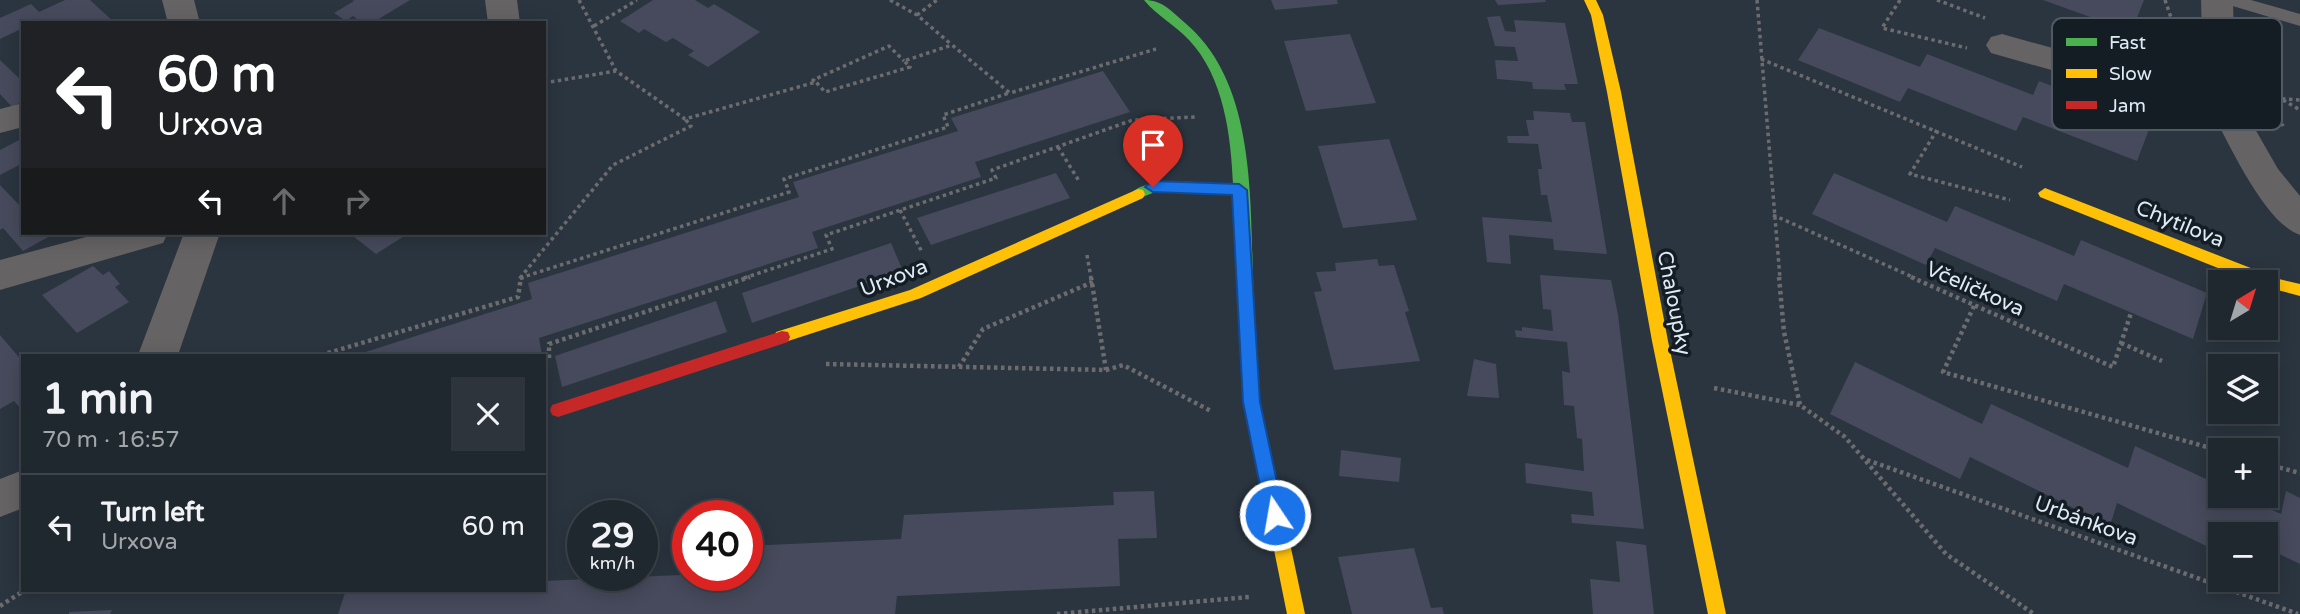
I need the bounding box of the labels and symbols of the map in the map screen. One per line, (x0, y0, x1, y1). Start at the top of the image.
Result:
legend (2052, 18, 2282, 130)
text: Fast (2109, 32, 2146, 54)
text: Slow (2109, 63, 2152, 85)
text: Jam (2109, 95, 2146, 117)
pin (1123, 115, 1183, 187)
street label: Chytilova (2132, 195, 2228, 253)
street label: Chaloupky (1652, 249, 1696, 357)
street label: Urxova (857, 254, 931, 302)
street label: Včeličkova (1922, 256, 2028, 322)
north arrow (2208, 270, 2278, 340)
position arrow (1238, 478, 1312, 552)
street label: Urbánkova (2031, 491, 2141, 551)
speed limit sign: 40 (672, 500, 763, 591)

